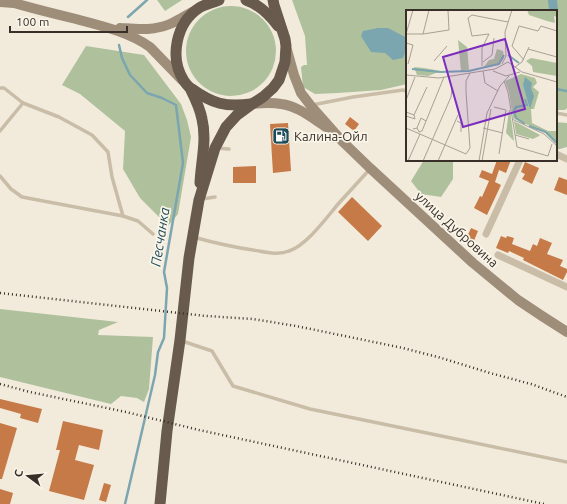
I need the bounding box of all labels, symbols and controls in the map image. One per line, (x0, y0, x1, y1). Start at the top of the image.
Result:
scale bar (10, 8, 127, 34)
inset map (406, 10, 557, 161)
text: 100 m (16, 15, 49, 28)
fuel station icon: Калина-Ойл (271, 126, 291, 146)
place label: Калина-Ойл (294, 129, 368, 143)
street label: улица Дубровина (413, 188, 501, 270)
water label: Песчанка (147, 206, 173, 268)
north arrow (8, 456, 48, 496)
text: С (12, 468, 25, 478)

